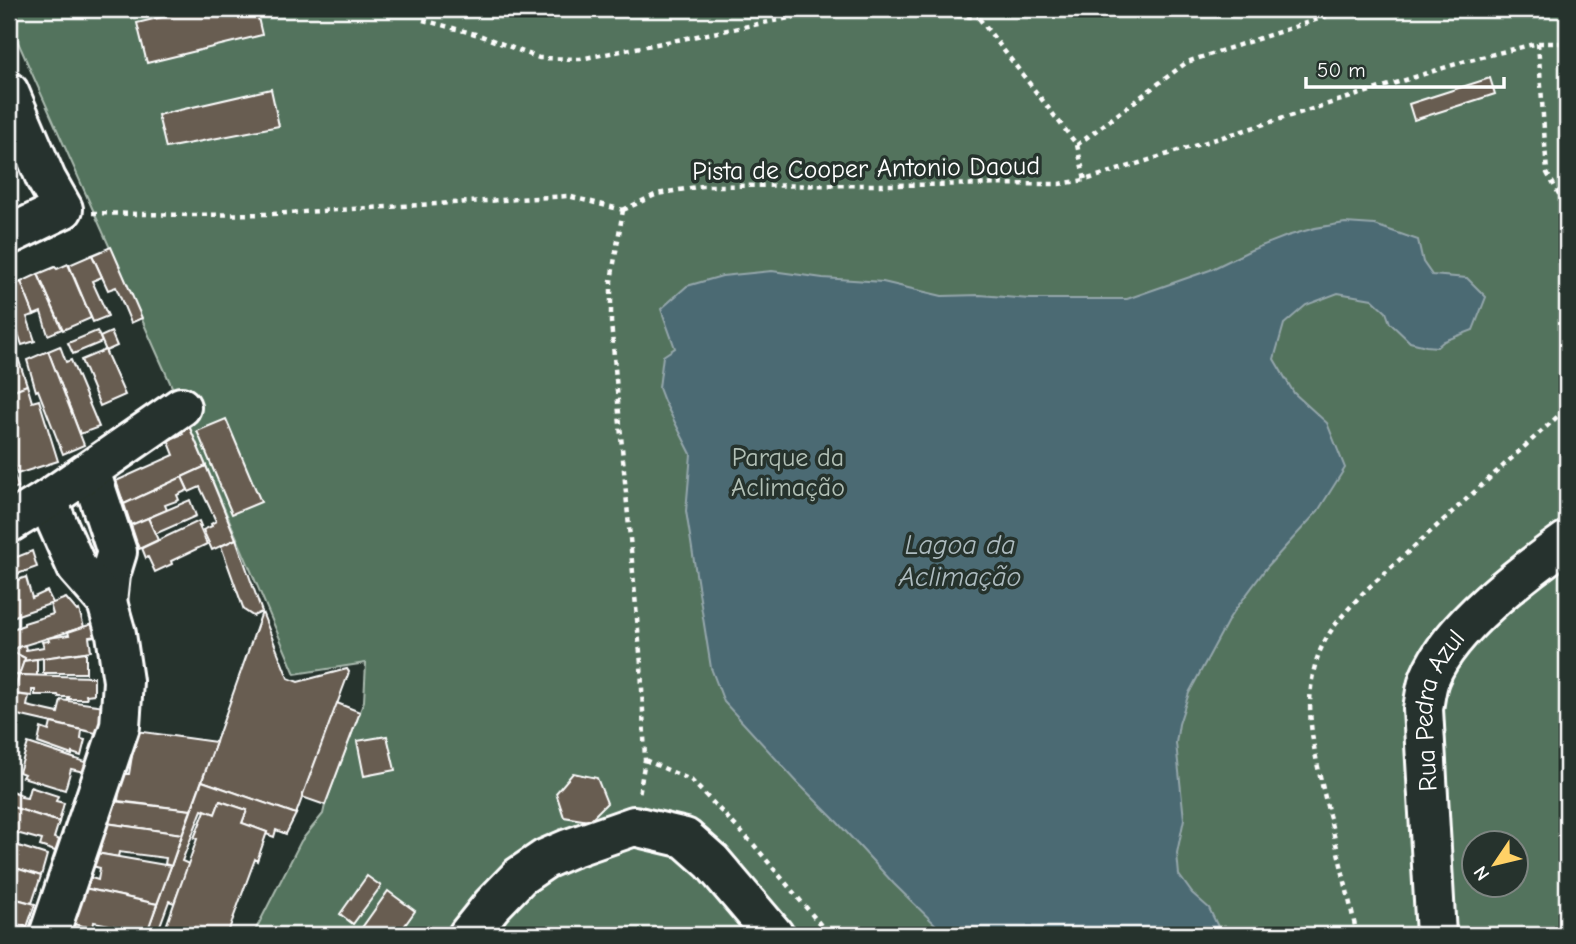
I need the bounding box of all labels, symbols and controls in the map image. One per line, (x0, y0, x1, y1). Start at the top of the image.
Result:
scale bar (1306, 46, 1504, 90)
text: 50 m (1317, 58, 1366, 82)
street label: Pista de Cooper Antonio Daoud (692, 151, 1040, 187)
park label: Parque da Aclimação (731, 443, 845, 503)
water label: Lagoa da Aclimação (898, 529, 1021, 593)
street label: Rua Pedra Azul (1408, 624, 1471, 792)
north arrow (1460, 828, 1530, 898)
text: N (1469, 862, 1494, 885)

